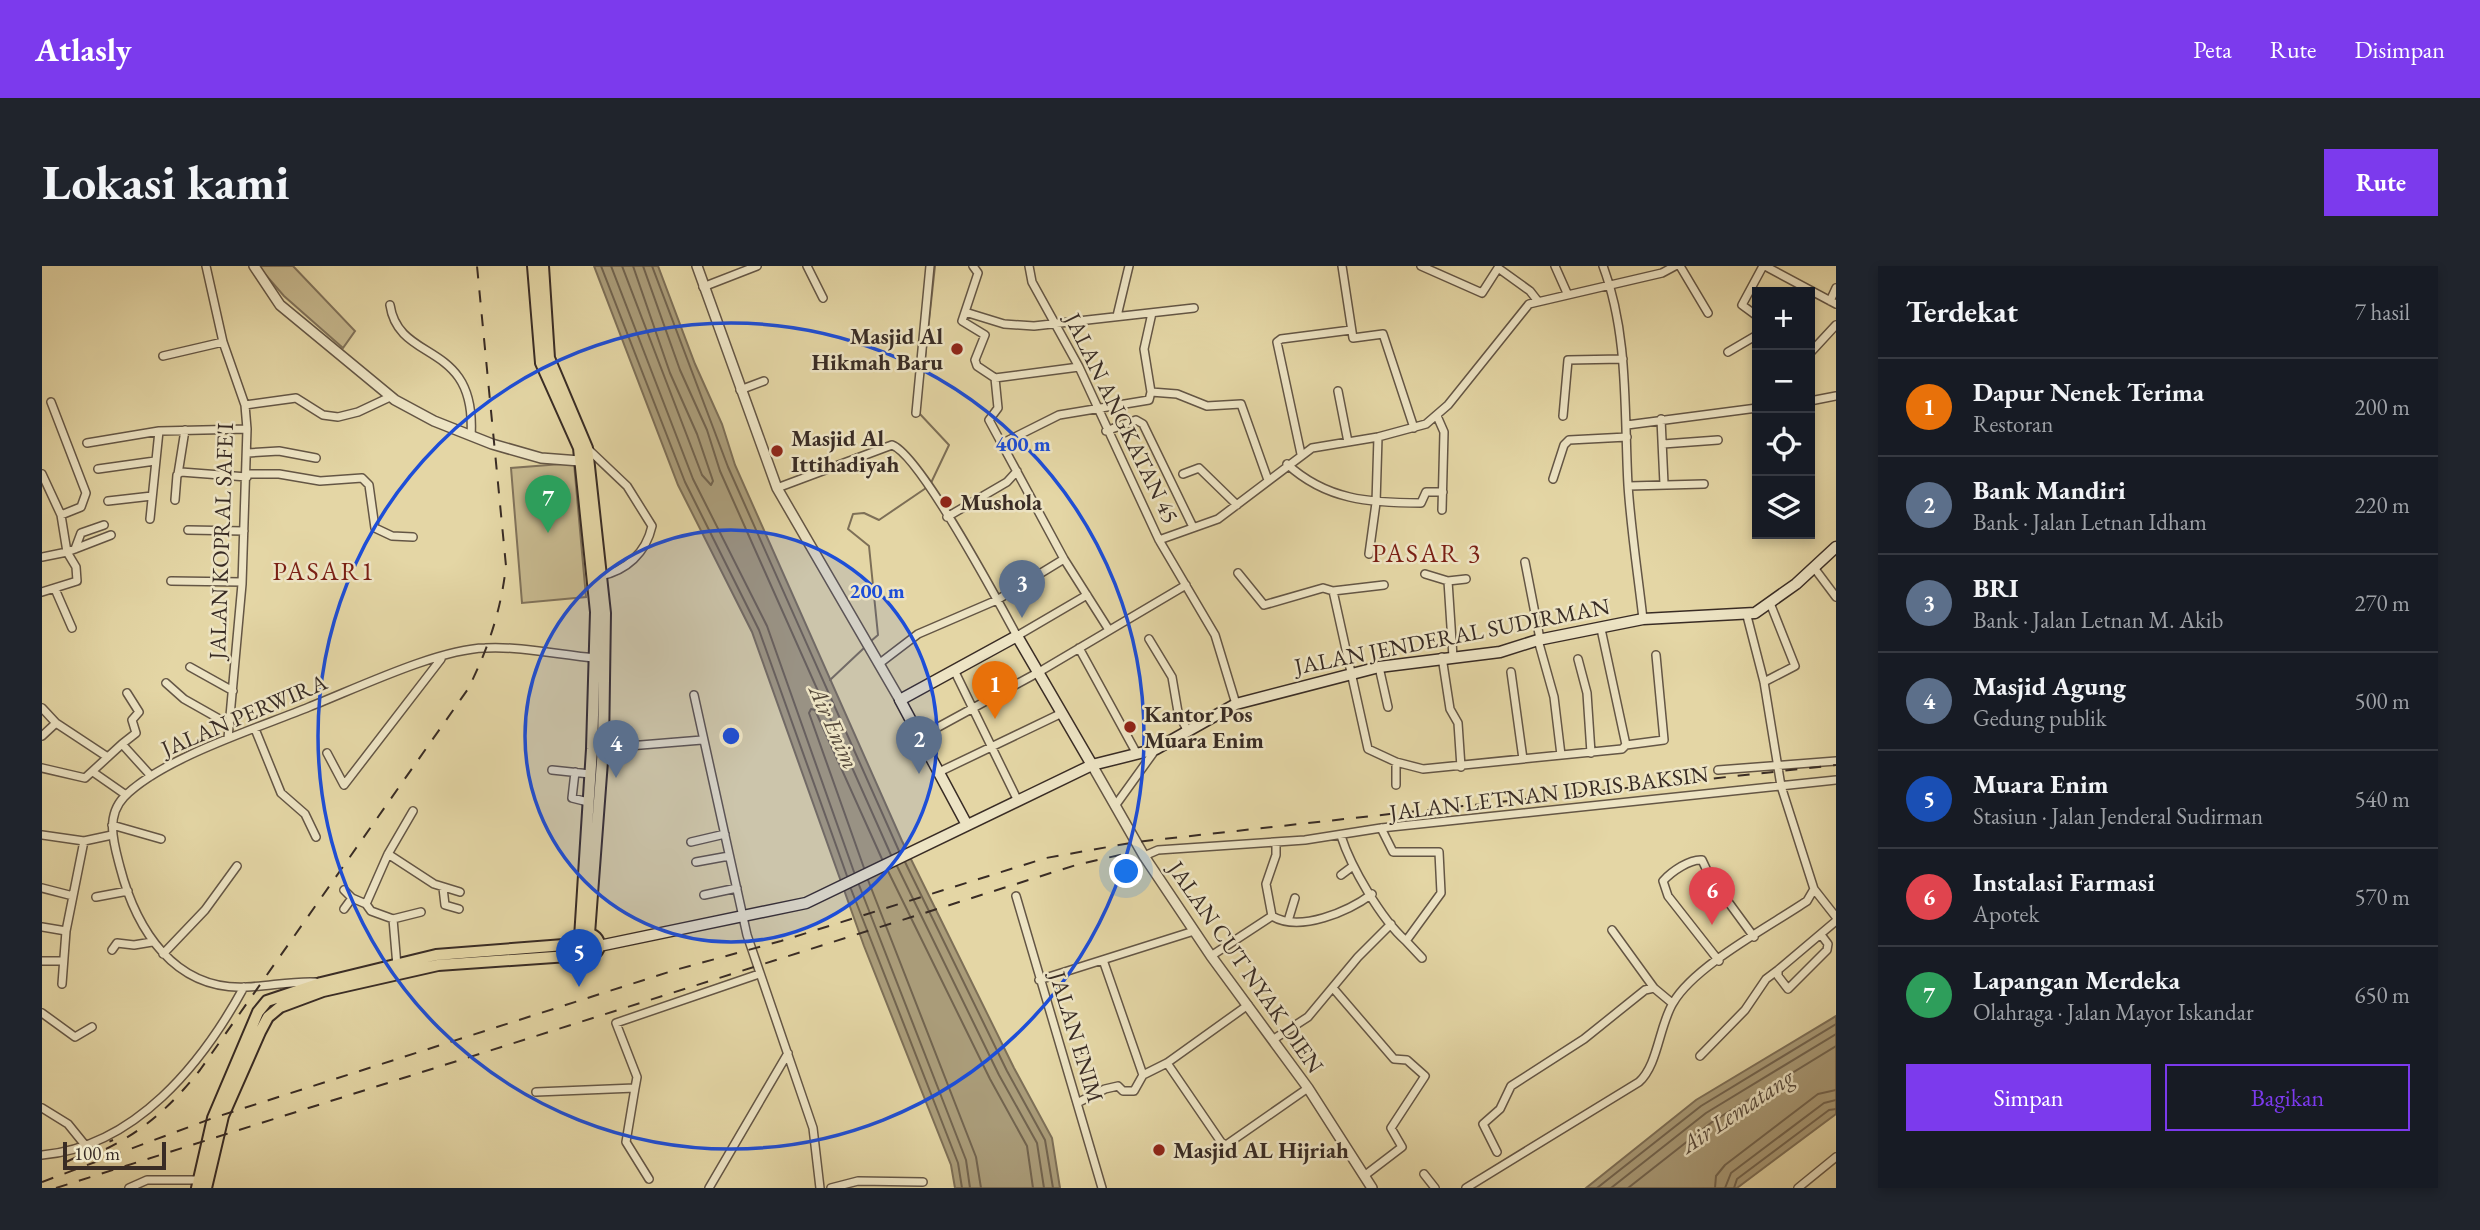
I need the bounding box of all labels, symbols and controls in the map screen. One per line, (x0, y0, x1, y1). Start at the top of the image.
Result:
text: Atlasly (35, 28, 132, 71)
text: Peta (2193, 34, 2232, 65)
text: Rute (2270, 34, 2316, 65)
text: Disimpan (2354, 34, 2445, 65)
button: Rute (2324, 149, 2438, 216)
text: Lokasi kami (42, 150, 290, 214)
map controls (1752, 287, 1815, 539)
button: + (1752, 287, 1815, 350)
text: Terdekat (1906, 292, 2018, 331)
text: 7 hasil (2355, 297, 2410, 327)
street label: JALAN ANGKATAN 45 (1057, 306, 1186, 528)
place label: Masjid Al Hikmah Baru (812, 321, 943, 377)
marker: Masjid Al Hikmah Baru (949, 341, 965, 357)
button: − (1752, 350, 1815, 413)
text: Dapur Nenek Terima (1973, 375, 2204, 409)
text: 1 (1923, 392, 1935, 422)
text: 200 m (2354, 392, 2410, 422)
text: Restoran (1973, 409, 2053, 439)
button: locate (1752, 413, 1815, 476)
street label: JALAN KOPRAL SAFE'I (202, 422, 240, 662)
place label: Masjid Al Ittihadiyah (791, 423, 899, 479)
text: 400 m (995, 430, 1051, 457)
marker: Masjid Al Ittihadiyah (769, 443, 785, 459)
text: Bank Mandiri (1973, 473, 2126, 507)
pin: 7 (525, 475, 571, 533)
button: layers (1752, 476, 1815, 539)
place label: Mushola (960, 487, 1043, 517)
text: 2 (1923, 490, 1935, 520)
text: 220 m (2354, 490, 2410, 520)
marker: Mushola (938, 494, 954, 510)
text: Bank · Jalan Letnan Idham (1973, 507, 2207, 537)
district label: PASAR 3 (1372, 536, 1482, 570)
district label: PASAR1 (272, 554, 376, 588)
pin: 3 (999, 560, 1045, 618)
text: BRI (1973, 571, 2019, 605)
text: 200 m (849, 577, 905, 604)
text: 3 (1923, 588, 1935, 618)
text: 270 m (2354, 588, 2410, 618)
street label: JALAN JENDERAL SUDIRMAN (1290, 591, 1612, 682)
text: Bank · Jalan Letnan M. Akib (1973, 605, 2223, 635)
pin: 1 (972, 661, 1018, 719)
street label: JALAN PERWIRA (155, 666, 333, 764)
text: Masjid Agung (1973, 669, 2126, 703)
water label: Air Enim (801, 678, 867, 774)
text: 4 (1923, 686, 1935, 716)
text: 500 m (2354, 686, 2410, 716)
place label: Kantor Pos Muara Enim (1144, 699, 1264, 755)
text: Gedung publik (1973, 703, 2107, 733)
pin: 2 (896, 716, 942, 774)
marker: Kantor Pos Muara Enim (1122, 719, 1138, 735)
pin: 4 (593, 720, 639, 778)
centre of rings (719, 724, 743, 748)
street label: JALAN LETNAN IDRIS BAKSIN (1386, 759, 1710, 828)
text: Muara Enim (1973, 767, 2109, 801)
text: 5 (1923, 784, 1935, 814)
text: 540 m (2354, 784, 2410, 814)
text: Stasiun · Jalan Jenderal Sudirman (1973, 801, 2263, 831)
your location (1109, 854, 1143, 888)
street label: JALAN CUT NYAK DIEN (1160, 854, 1331, 1079)
text: Instalasi Farmasi (1973, 865, 2155, 899)
pin: 6 (1689, 867, 1735, 925)
text: 6 (1923, 882, 1935, 912)
text: 570 m (2354, 882, 2410, 912)
text: Apotek (1973, 899, 2039, 929)
pin: 5 (556, 929, 602, 987)
text: Lapangan Merdeka (1973, 963, 2180, 997)
street label: JALAN ENIM (1042, 966, 1111, 1106)
text: 7 (1923, 980, 1935, 1010)
text: 650 m (2354, 980, 2410, 1010)
text: Olahraga · Jalan Mayor Iskandar (1973, 997, 2254, 1027)
water label: Air Lematang (1672, 1061, 1800, 1161)
button: Simpan (1906, 1064, 2151, 1131)
button: Bagikan (2165, 1064, 2410, 1131)
place label: Masjid AL Hijriah (1173, 1135, 1349, 1165)
scale bar (63, 1139, 166, 1171)
text: 100 m (74, 1141, 120, 1166)
marker: Masjid AL Hijriah (1151, 1142, 1167, 1158)

